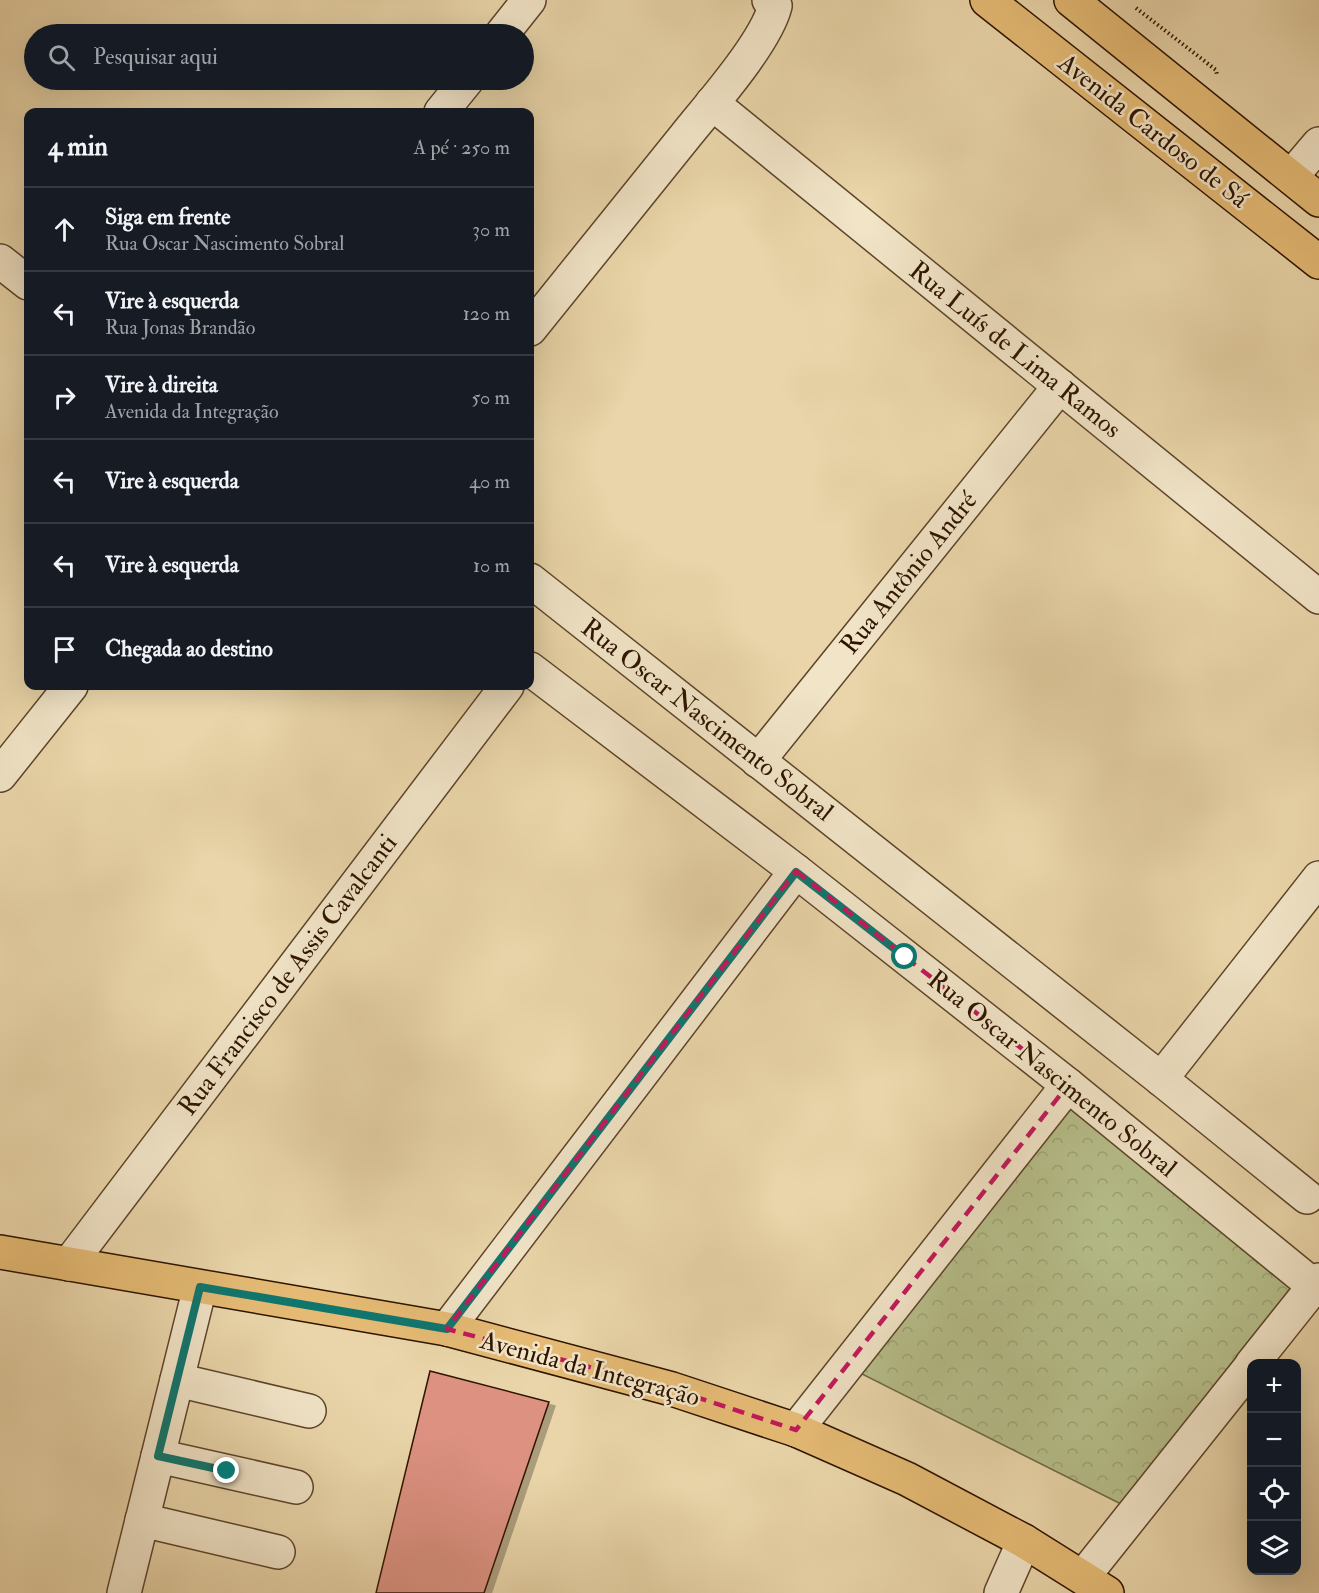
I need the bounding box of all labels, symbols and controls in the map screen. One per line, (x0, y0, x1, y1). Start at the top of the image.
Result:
search box (24, 24, 534, 90)
icon: search (45, 41, 78, 74)
text: Pesquisar aqui (93, 43, 218, 71)
street label: Avenida Cardoso de Sá (1051, 46, 1255, 215)
text: 4 min (48, 131, 108, 163)
text: A pé · 250 m (414, 135, 510, 160)
text: Siga em frente (105, 203, 230, 231)
icon: ahead (48, 213, 81, 246)
text: 30 m (472, 217, 510, 242)
text: Rua Oscar Nascimento Sobral (105, 231, 344, 256)
street label: Rua Luís de Lima Ramos (903, 255, 1128, 445)
text: Vire à esquerda (105, 287, 239, 315)
icon: left (48, 297, 81, 330)
text: 120 m (463, 301, 510, 326)
text: Rua Jonas Brandão (105, 315, 255, 340)
text: Vire à direita (105, 371, 218, 399)
icon: right (48, 381, 81, 414)
text: 50 m (471, 385, 510, 410)
text: Avenida da Integração (105, 399, 279, 424)
icon: left (48, 465, 81, 498)
text: Vire à esquerda (105, 467, 239, 495)
text: 40 m (469, 469, 510, 494)
street label: Rua Antônio André (834, 485, 984, 661)
icon: left (48, 549, 81, 582)
text: Vire à esquerda (105, 551, 239, 579)
text: 10 m (473, 553, 510, 578)
street label: Rua Oscar Nascimento Sobral (575, 612, 840, 829)
icon: arrive (48, 633, 81, 666)
text: Chegada ao destino (105, 635, 273, 663)
street label: Rua Francisco de Assis Cavalcanti (172, 828, 404, 1122)
route start (891, 943, 917, 969)
street label: Rua Oscar Nascimento Sobral (921, 964, 1183, 1185)
street label: Avenida da Integração (476, 1324, 703, 1414)
map controls (1247, 1359, 1301, 1575)
button: + (1247, 1359, 1301, 1413)
button: − (1247, 1413, 1301, 1467)
route end (213, 1457, 239, 1483)
button: locate (1247, 1467, 1301, 1521)
button: layers (1247, 1521, 1301, 1575)

